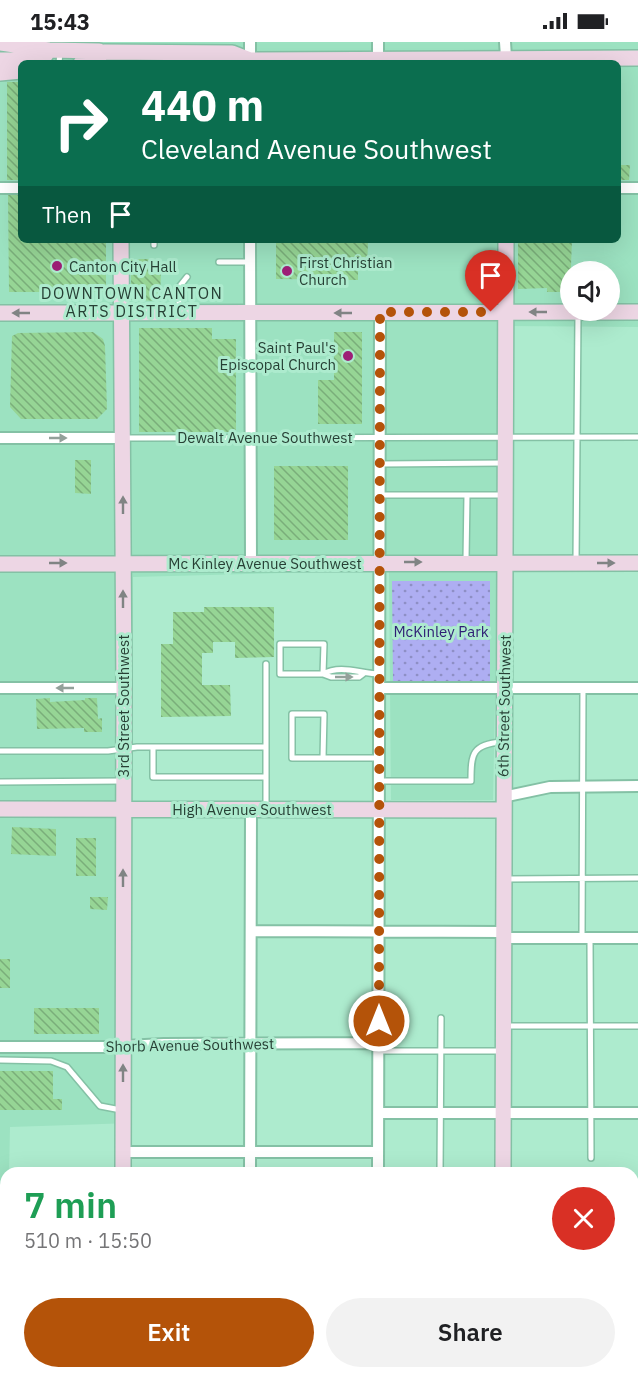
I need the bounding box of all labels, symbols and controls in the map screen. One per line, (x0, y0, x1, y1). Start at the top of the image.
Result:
text: 15:43 (30, 7, 90, 36)
text: 440 m (141, 78, 264, 133)
icon: right (42, 84, 120, 162)
text: Cleveland Avenue Southwest (141, 131, 492, 166)
icon: arrive (104, 198, 137, 231)
text: Then (42, 200, 92, 229)
pin (465, 250, 516, 312)
place label: First Christian Church (299, 253, 392, 289)
place label: Canton City Hall (69, 257, 177, 276)
marker: Canton City Hall (50, 259, 64, 273)
icon: arrive (474, 259, 507, 292)
map controls (560, 261, 620, 321)
button: sound (560, 261, 620, 321)
marker: First Christian Church (280, 264, 294, 278)
district label: DOWNTOWN CANTON ARTS DISTRICT (41, 283, 223, 321)
one-way arrow (528, 307, 547, 317)
one-way arrow (12, 308, 31, 318)
one-way arrow (333, 308, 352, 317)
place label: Saint Paul's Episcopal Church (219, 338, 336, 374)
marker: Saint Paul's Episcopal Church (341, 349, 355, 363)
street label: Dewalt Avenue Southwest (177, 428, 353, 447)
one-way arrow (49, 433, 68, 443)
one-way arrow (118, 495, 128, 514)
street label: Mc Kinley Avenue Southwest (168, 554, 362, 573)
one-way arrow (403, 557, 422, 567)
one-way arrow (49, 558, 68, 568)
one-way arrow (596, 558, 615, 568)
one-way arrow (118, 589, 128, 608)
park label: McKinley Park (393, 622, 489, 641)
street label: 3rd Street Southwest (114, 635, 133, 777)
street label: 6th Street Southwest (493, 635, 515, 777)
one-way arrow (334, 672, 353, 682)
one-way arrow (56, 683, 75, 693)
street label: High Avenue Southwest (172, 800, 332, 819)
one-way arrow (118, 868, 128, 887)
position arrow (347, 989, 411, 1053)
street label: Shorb Avenue Southwest (106, 1034, 274, 1056)
one-way arrow (118, 1063, 128, 1082)
text: 7 min (24, 1181, 117, 1228)
button: close (552, 1187, 615, 1250)
text: 510 m · 15:50 (24, 1227, 152, 1254)
button: Exit (24, 1298, 314, 1367)
button: Share (326, 1298, 615, 1367)

